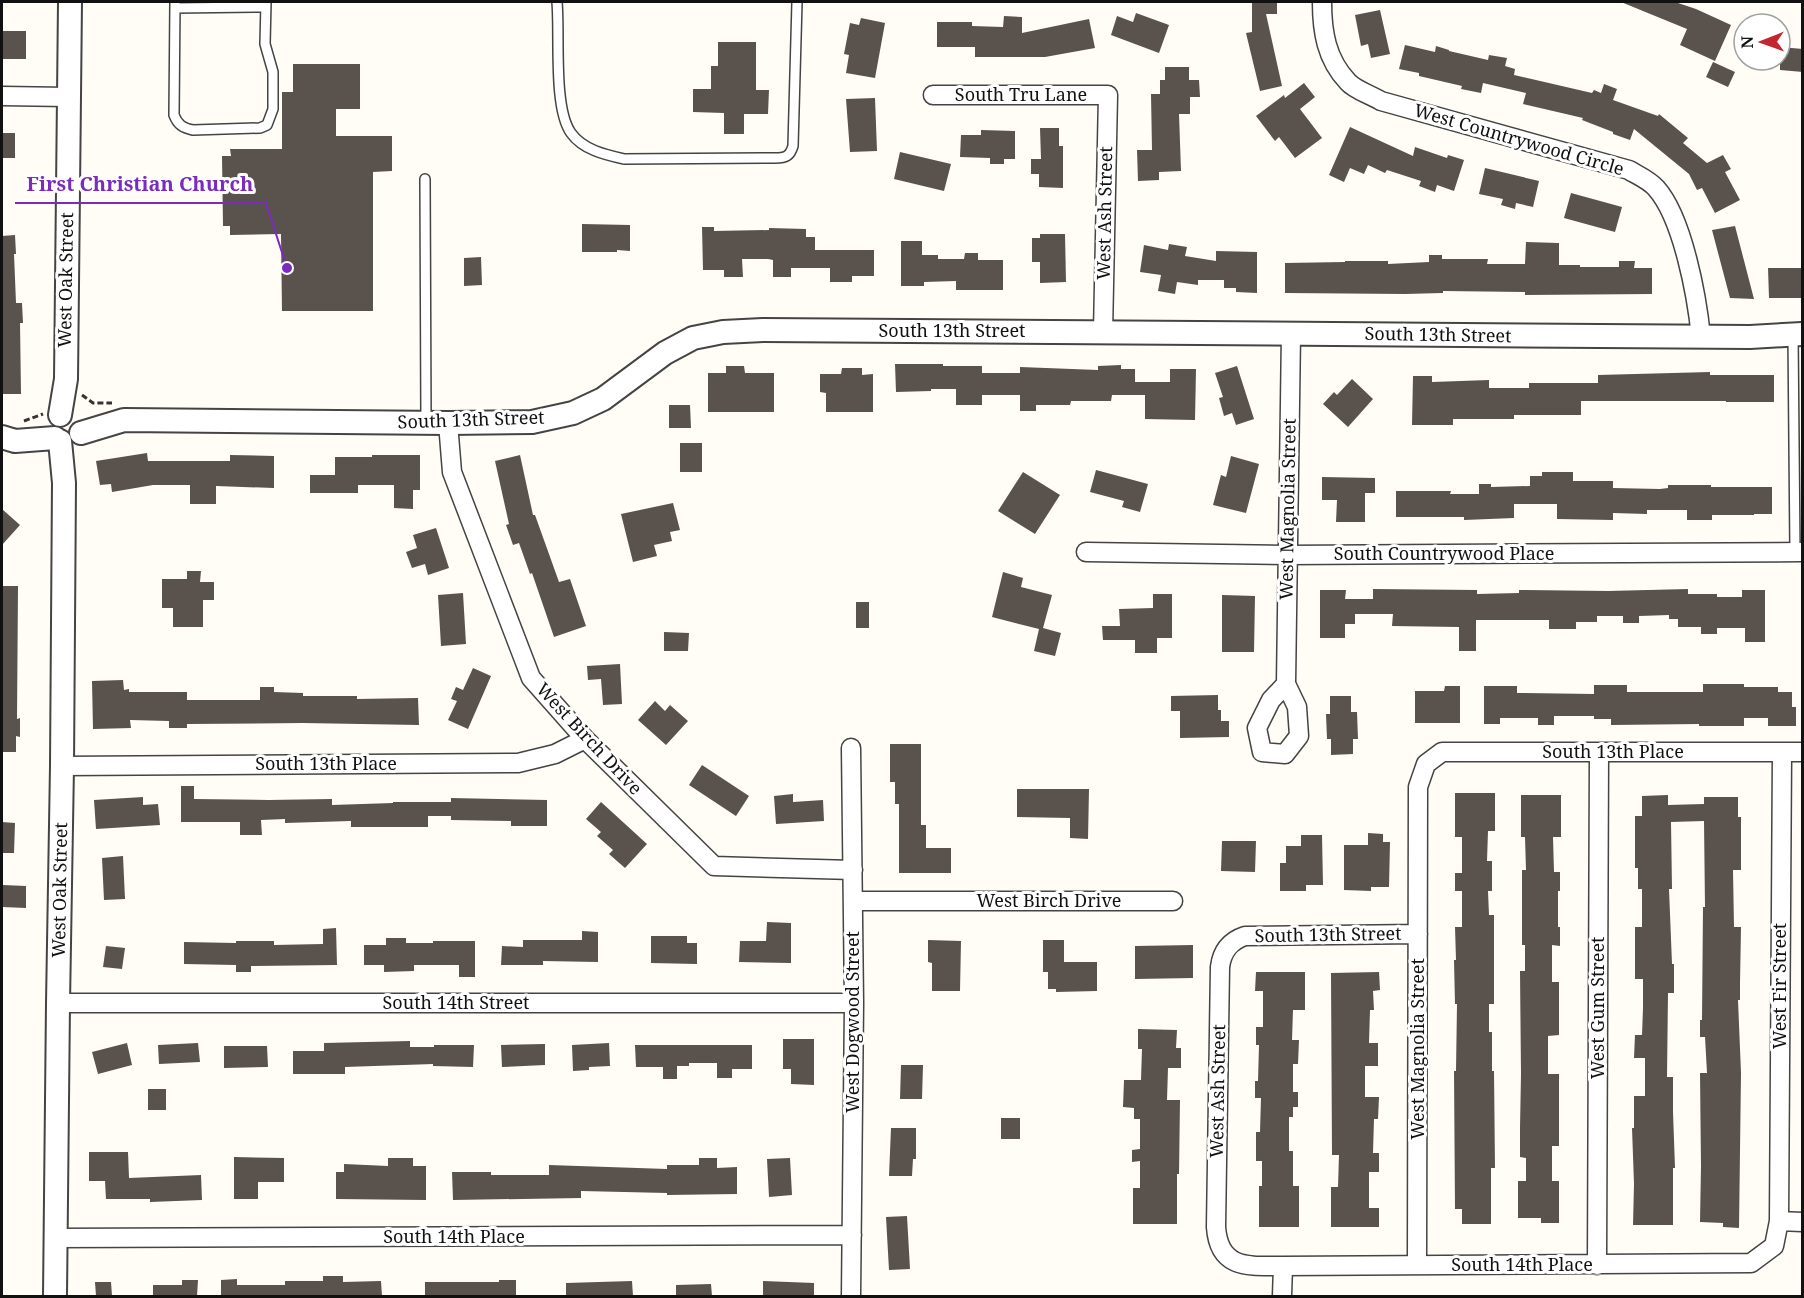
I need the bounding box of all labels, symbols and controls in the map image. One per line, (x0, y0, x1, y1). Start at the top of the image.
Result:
north arrow (1732, 12, 1792, 72)
text: N (1736, 35, 1758, 49)
street label: South Tru Lane (955, 82, 1087, 106)
street label: West Countrywood Circle (1411, 98, 1627, 181)
street label: West Ash Street (1091, 146, 1117, 280)
callout: First Christian Church (15, 165, 266, 203)
text: First Christian Church (27, 170, 253, 197)
street label: West Oak Street (52, 212, 78, 348)
street label: South 13th Street (879, 318, 1025, 342)
street label: South 13th Street (1364, 321, 1512, 347)
street label: South 13th Street (397, 404, 545, 434)
street label: West Magnolia Street (1273, 418, 1301, 600)
street label: South Countrywood Place (1334, 541, 1554, 565)
street label: West Birch Drive (532, 677, 648, 799)
street label: South 13th Place (1542, 739, 1684, 763)
street label: South 13th Place (255, 751, 397, 775)
street label: West Oak Street (46, 822, 72, 958)
street label: West Birch Drive (977, 888, 1121, 912)
street label: South 13th Street (1254, 921, 1402, 947)
street label: West Fir Street (1767, 923, 1791, 1049)
street label: West Dogwood Street (840, 931, 864, 1113)
street label: West Gum Street (1585, 937, 1609, 1079)
street label: West Magnolia Street (1405, 958, 1429, 1140)
street label: South 14th Street (383, 990, 529, 1014)
street label: West Ash Street (1204, 1024, 1230, 1158)
street label: South 14th Place (383, 1224, 525, 1248)
street label: South 14th Place (1451, 1252, 1593, 1276)

